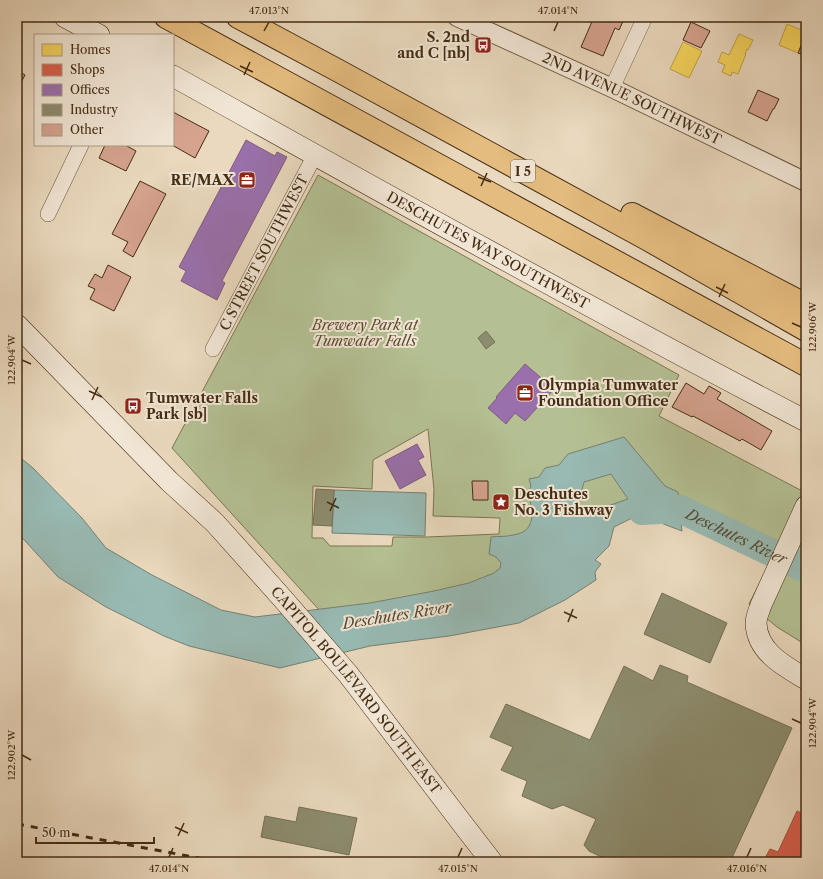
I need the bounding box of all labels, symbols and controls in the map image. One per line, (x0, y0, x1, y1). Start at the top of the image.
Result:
text: 47.013°N (249, 4, 289, 17)
text: 47.014°N (538, 4, 578, 17)
place label: S. 2nd and C [nb] (397, 28, 471, 62)
legend (34, 34, 174, 146)
bus stop icon: S. 2nd and C [nb] (473, 35, 493, 55)
text: Homes (70, 42, 110, 57)
street label: 2ND AVENUE SOUTHWEST (540, 48, 725, 149)
text: Shops (70, 62, 105, 77)
text: Offices (70, 82, 110, 97)
text: Industry (70, 102, 118, 117)
text: Other (70, 122, 104, 137)
road number: I 5 (511, 160, 535, 182)
office icon: RE/MAX (237, 170, 257, 190)
place label: RE/MAX (171, 171, 234, 189)
street label: C STREET SOUTHWEST (215, 171, 312, 334)
street label: DESCHUTES WAY SOUTHWEST (384, 188, 593, 313)
text: 122.906°W (806, 301, 819, 352)
park label: Brewery Park at Tumwater Falls (311, 316, 419, 350)
text: 122.904°W (5, 334, 18, 385)
place label: Olympia Tumwater Foundation Office (538, 376, 678, 410)
office icon: Olympia Tumwater Foundation Office (515, 383, 535, 403)
place label: Tumwater Falls Park [sb] (146, 389, 258, 423)
bus stop icon: Tumwater Falls Park [sb] (123, 396, 143, 416)
place label: Deschutes No. 3 Fishway (514, 485, 614, 519)
place icon: Deschutes No. 3 Fishway (491, 492, 511, 512)
water label: Deschutes River (682, 503, 791, 569)
street label: CAPITOL BOULEVARD SOUTH EAST (267, 583, 446, 798)
water label: Deschutes River (340, 597, 454, 633)
text: 122.904°W (806, 697, 819, 748)
text: 122.902°W (5, 729, 18, 780)
scale bar (36, 819, 154, 845)
text: 50 m (42, 825, 71, 840)
text: 47.014°N (149, 862, 189, 875)
text: 47.015°N (438, 862, 478, 875)
text: 47.016°N (727, 862, 767, 875)

